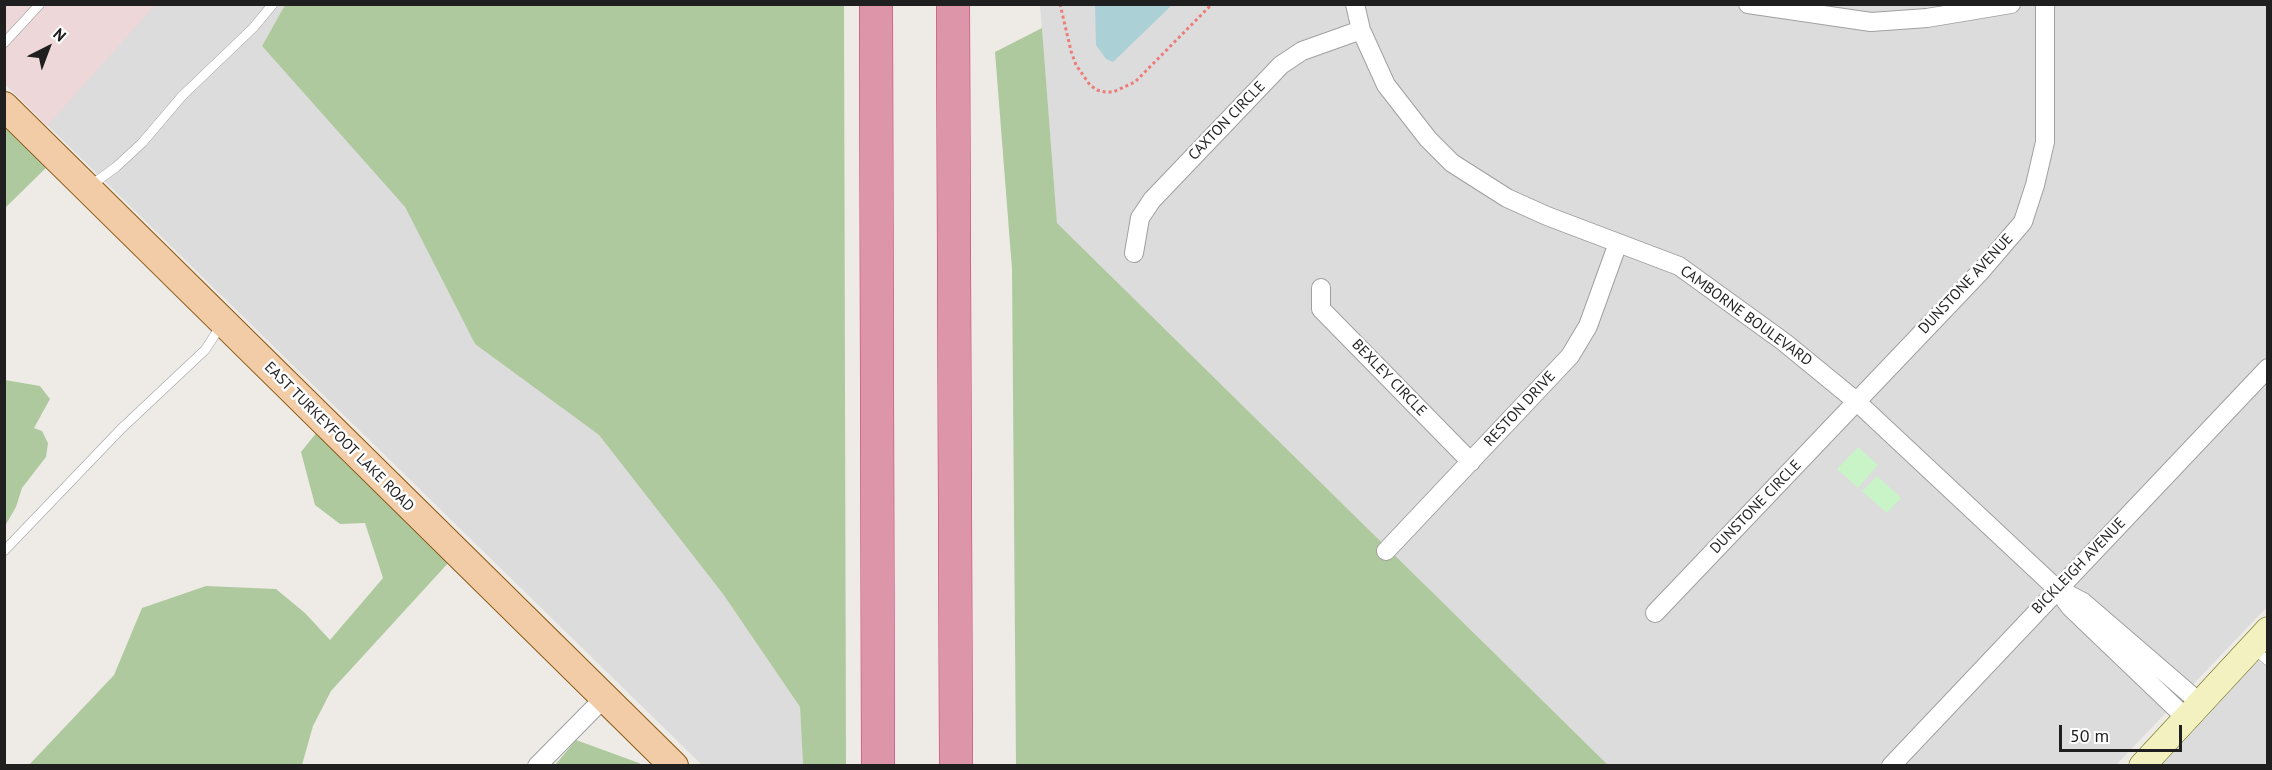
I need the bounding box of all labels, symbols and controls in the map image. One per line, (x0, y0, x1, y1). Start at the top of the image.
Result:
north arrow (18, 18, 78, 78)
text: N (49, 24, 71, 46)
street label: CAXTON CIRCLE (1185, 78, 1269, 164)
street label: DUNSTONE AVENUE (1915, 230, 2017, 338)
street label: CAMBORNE BOULEVARD (1676, 262, 1816, 370)
street label: BEXLEY CIRCLE (1348, 336, 1430, 420)
street label: EAST TURKEYFOOT LAKE ROAD (260, 358, 418, 516)
street label: RESTON DRIVE (1480, 368, 1560, 450)
street label: DUNSTONE CIRCLE (1707, 456, 1805, 558)
street label: BICKLEIGH AVENUE (2028, 514, 2130, 618)
scale bar (2062, 713, 2185, 751)
text: 50 m (2070, 724, 2109, 747)

